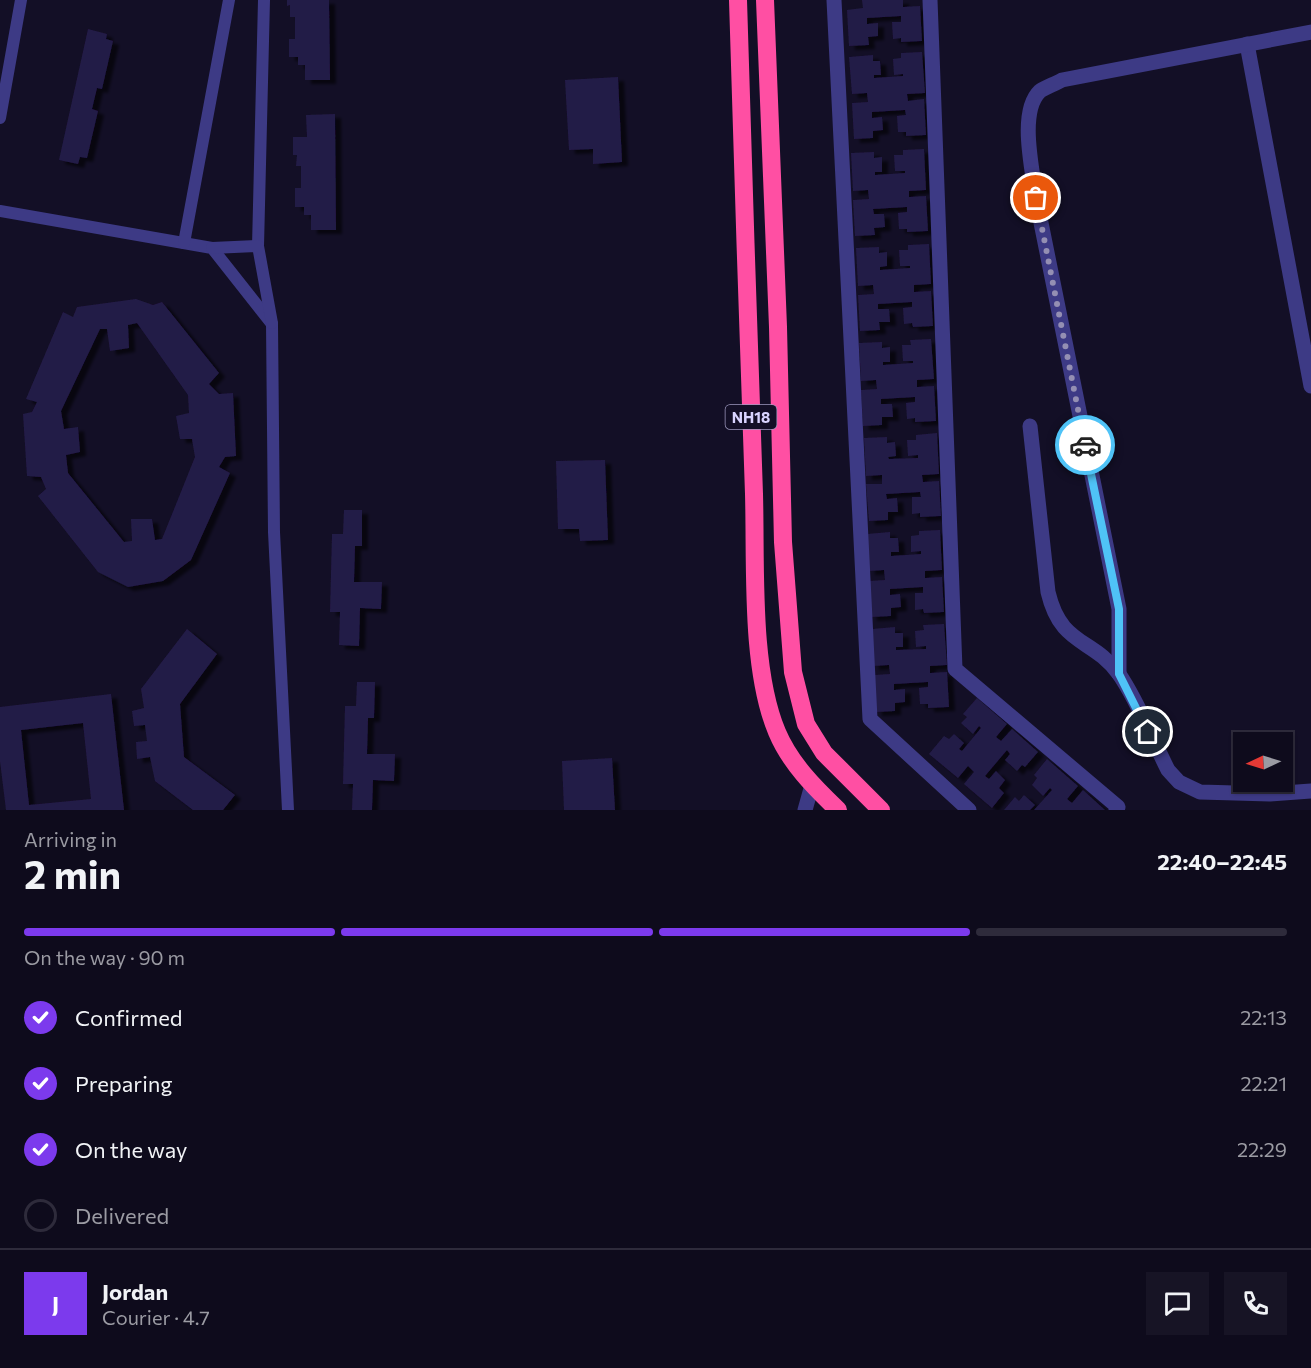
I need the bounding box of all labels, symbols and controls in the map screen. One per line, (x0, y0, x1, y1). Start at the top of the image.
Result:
pin (1010, 172, 1061, 223)
icon: bag (1019, 181, 1052, 214)
road number: NH18 (726, 405, 777, 429)
courier (1055, 415, 1115, 475)
icon: car (1069, 429, 1102, 462)
pin (1122, 706, 1173, 757)
icon: home (1131, 715, 1164, 748)
north arrow (1233, 732, 1293, 792)
map controls (1233, 732, 1293, 792)
text: Arriving in (24, 827, 117, 851)
text: 22:40–22:45 (1157, 848, 1287, 875)
text: 2 min (24, 849, 121, 897)
text: On the way · 90 m (24, 945, 185, 969)
icon: check (24, 1001, 57, 1034)
text: Confirmed (75, 1004, 182, 1031)
text: 22:13 (1240, 1005, 1287, 1029)
icon: check (24, 1067, 57, 1100)
text: Preparing (75, 1070, 172, 1097)
text: 22:21 (1240, 1071, 1287, 1095)
icon: check (24, 1133, 57, 1166)
text: On the way (75, 1136, 187, 1163)
text: 22:29 (1237, 1137, 1287, 1161)
text: Delivered (75, 1202, 169, 1229)
button: chat (1146, 1272, 1209, 1335)
button: phone (1224, 1272, 1287, 1335)
text: Jordan (102, 1278, 168, 1305)
text: J (52, 1290, 59, 1317)
text: Courier · 4.7 (102, 1305, 210, 1329)

